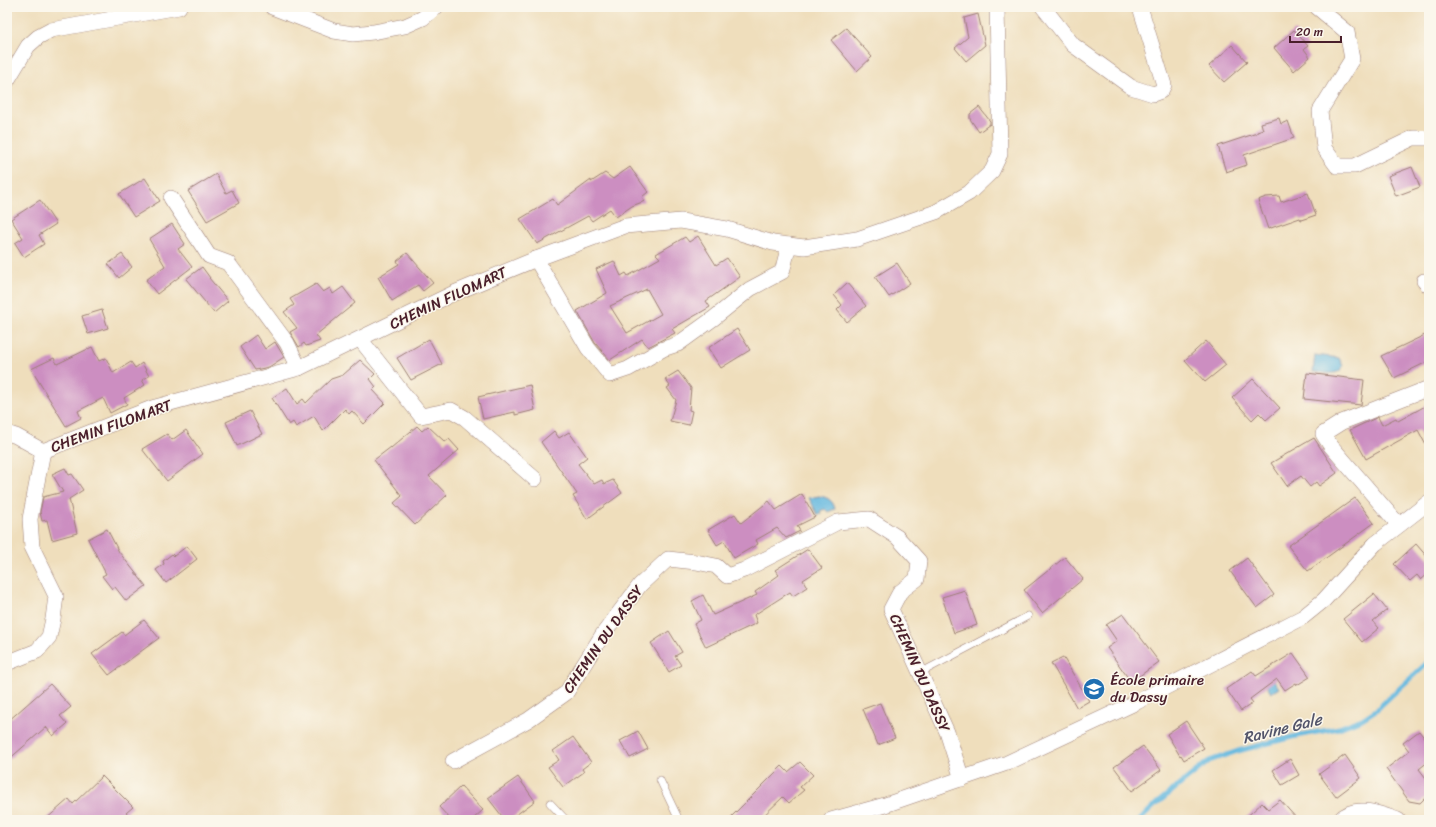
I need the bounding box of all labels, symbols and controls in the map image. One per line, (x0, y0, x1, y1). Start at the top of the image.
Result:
scale bar (1290, 18, 1341, 44)
text: 20 m (1296, 21, 1323, 43)
street label: CHEMIN FILOMART (385, 259, 513, 337)
street label: CHEMIN FILOMART (47, 391, 177, 460)
street label: CHEMIN DU DASSY (556, 579, 651, 699)
street label: CHEMIN DU DASSY (882, 609, 958, 737)
place label: École primaire du Dassy (1110, 667, 1204, 710)
school or university icon: École primaire du Dassy (1081, 676, 1107, 702)
water label: Ravine Gale (1239, 704, 1327, 752)

